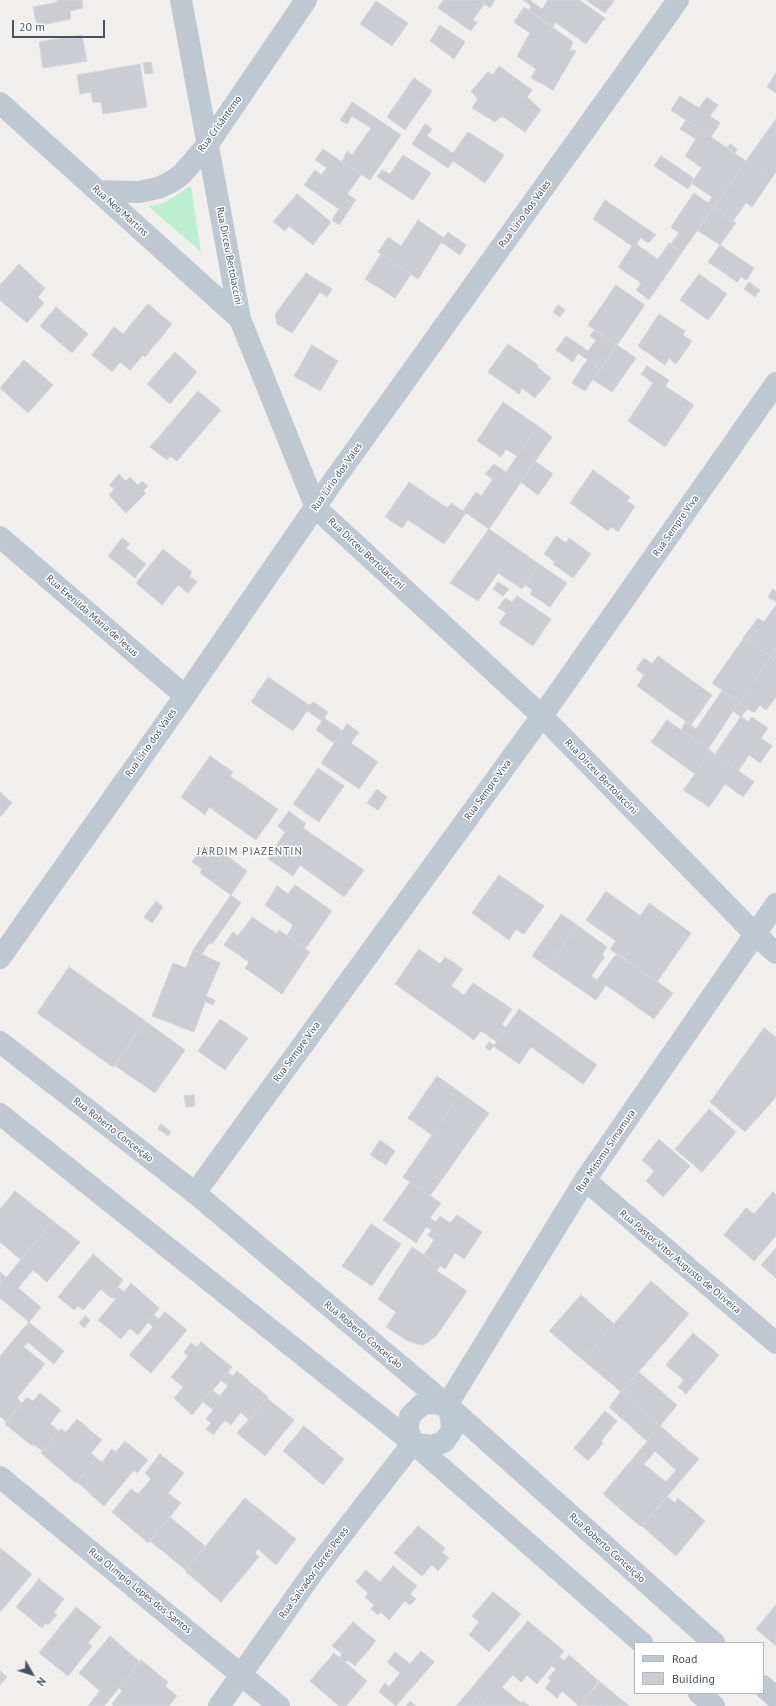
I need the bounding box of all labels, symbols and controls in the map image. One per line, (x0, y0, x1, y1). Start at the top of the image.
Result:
scale bar (14, 12, 107, 38)
text: 20 m (19, 19, 45, 34)
street label: Rua Crisântemo (195, 93, 245, 155)
street label: Rua Lírio dos Vales (496, 178, 554, 250)
street label: Rua Neo Martins (90, 183, 150, 239)
street label: Rua Dirceu Bertolaccini (214, 206, 244, 306)
street label: Rua Lírio dos Vales (309, 440, 365, 514)
street label: Rua Sempre Viva (650, 493, 702, 559)
street label: Rua Dirceu Bertolaccini (325, 516, 407, 592)
street label: Rua Erenilda Maria de Jesus (43, 573, 141, 659)
street label: Rua Lírio dos Vales (123, 706, 179, 780)
street label: Rua Dirceu Bertolaccini (562, 737, 640, 817)
street label: Rua Sempre Viva (462, 757, 514, 823)
district label: JARDIM PIAZENTIN (197, 845, 303, 859)
street label: Rua Sempre Viva (271, 1019, 323, 1085)
street label: Rua Roberto Conceição (71, 1095, 155, 1165)
street label: Rua Mitomu Simamura (574, 1107, 638, 1195)
street label: Rua Pastor Vitor Augusto de Oliveira (617, 1208, 743, 1316)
street label: Rua Roberto Conceição (322, 1299, 404, 1371)
street label: Rua Roberto Conceição (566, 1511, 648, 1585)
street label: Rua Salvador Torres Peres (277, 1525, 351, 1621)
street label: Rua Olimpio Lopes dos Santos (86, 1546, 194, 1636)
legend (634, 1642, 764, 1694)
text: Road (672, 1651, 697, 1666)
north arrow (12, 1654, 52, 1694)
text: Building (672, 1671, 715, 1686)
text: N (34, 1674, 49, 1689)

